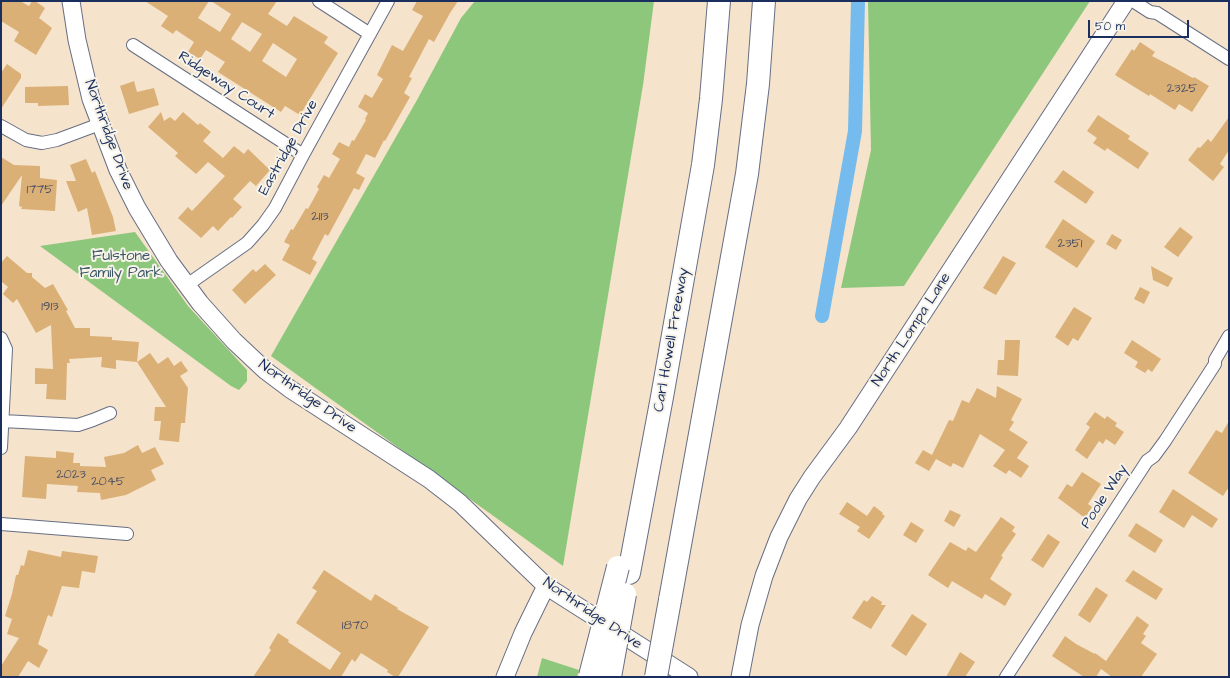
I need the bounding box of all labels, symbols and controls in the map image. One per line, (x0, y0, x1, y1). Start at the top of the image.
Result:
scale bar (1090, 12, 1191, 38)
text: 50 m (1095, 18, 1125, 35)
street label: Ridgeway Court (174, 48, 278, 124)
street label: Northridge Drive (80, 77, 136, 193)
house number: 2325 (1167, 81, 1197, 97)
street label: Eastridge Drive (255, 97, 323, 199)
house number: 1775 (27, 182, 53, 198)
house number: 2113 (311, 209, 329, 225)
house number: 2351 (1058, 236, 1082, 252)
park label: Fulstone Family Park (79, 248, 163, 283)
street label: Carl Howell Freeway (650, 266, 694, 414)
street label: North Lompa Lane (869, 270, 955, 390)
house number: 1913 (41, 299, 59, 315)
street label: Northridge Drive (254, 356, 360, 438)
street label: Poole Way (1078, 462, 1132, 532)
house number: 2023 (56, 467, 86, 483)
house number: 2045 (91, 474, 125, 490)
street label: Northridge Drive (539, 574, 645, 654)
house number: 1870 (342, 618, 368, 634)

